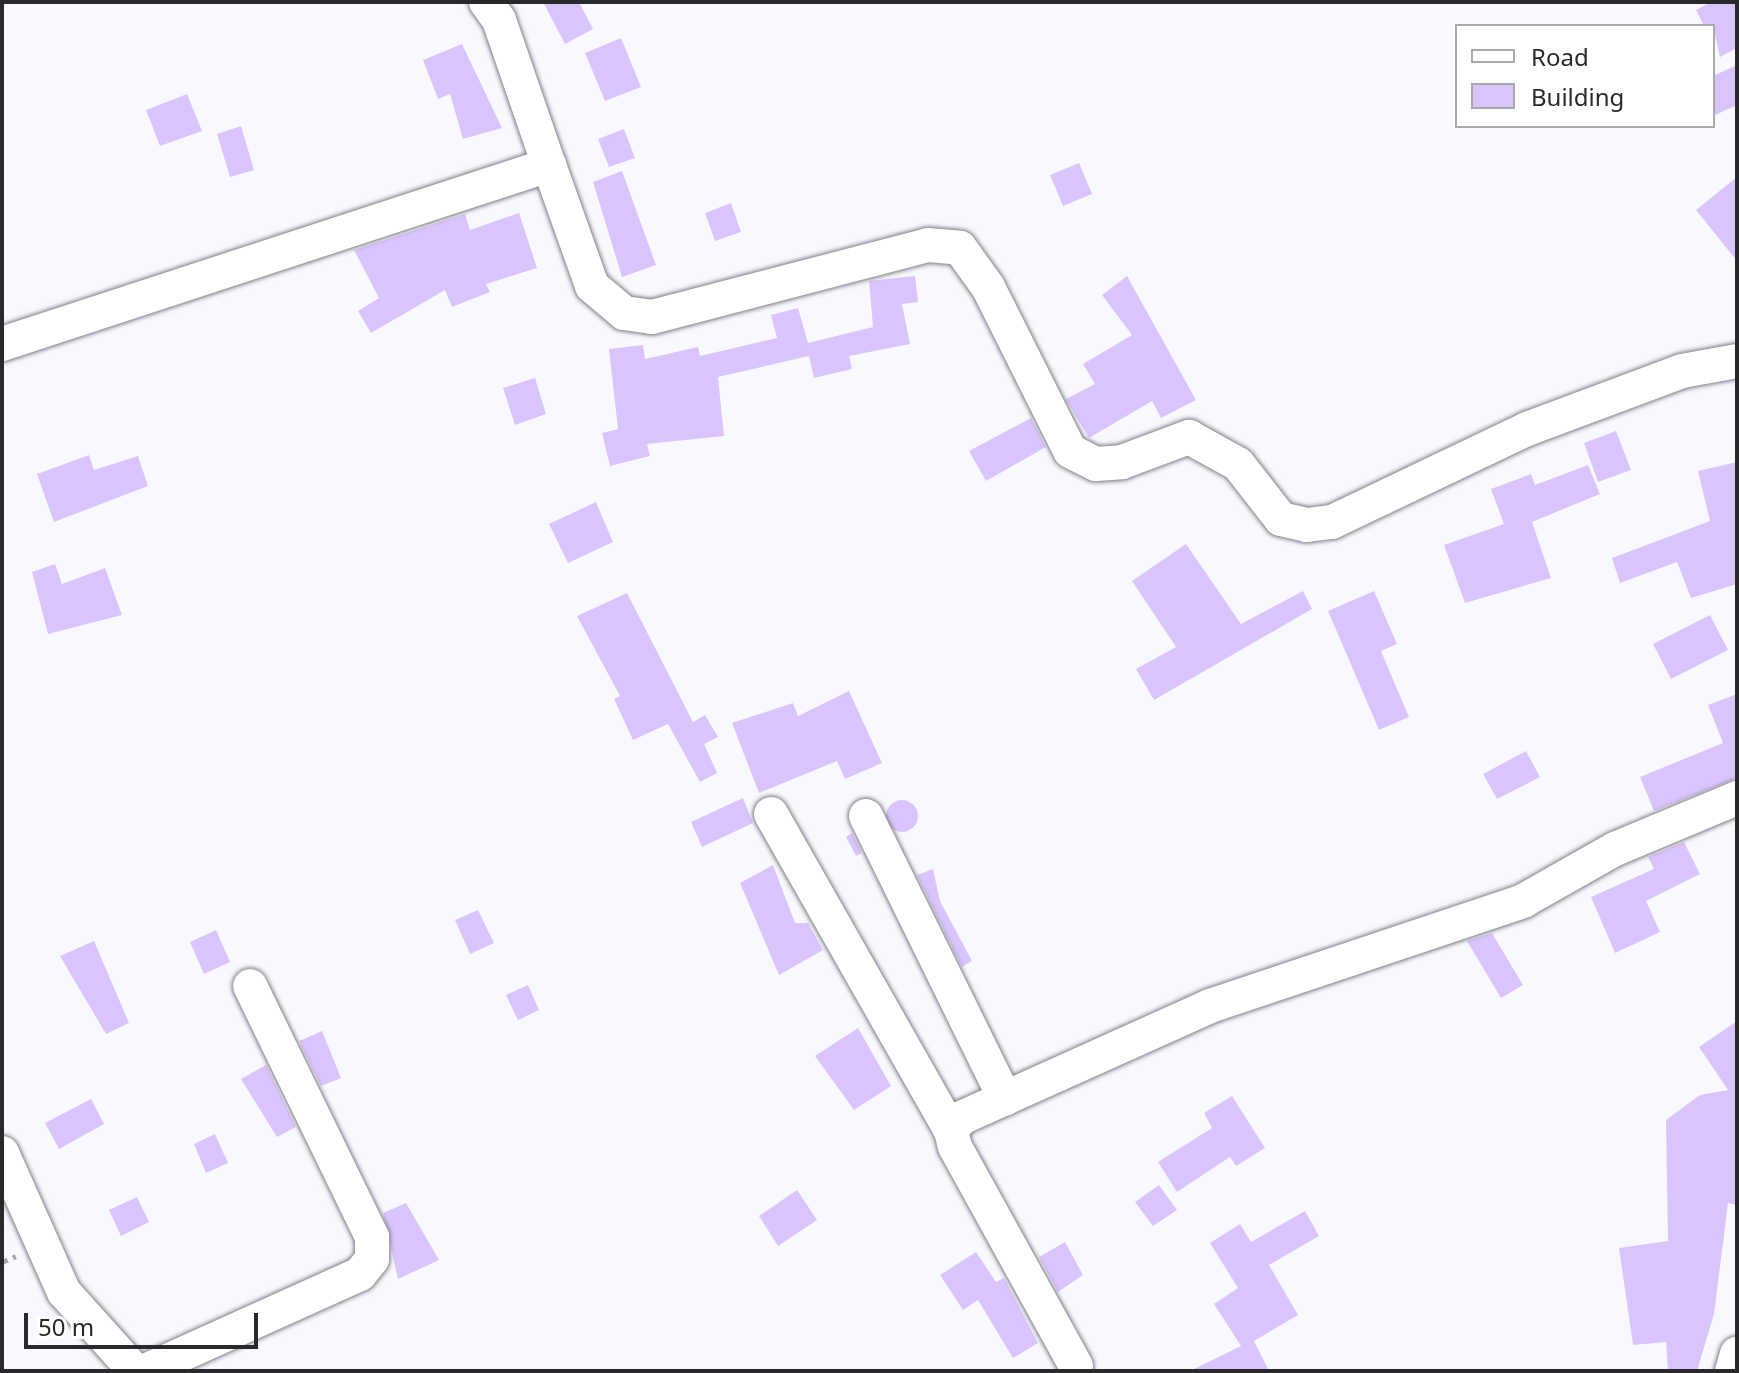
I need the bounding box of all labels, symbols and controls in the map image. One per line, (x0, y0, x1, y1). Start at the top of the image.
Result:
legend (1455, 24, 1715, 128)
text: Road (1531, 40, 1589, 73)
text: Building (1531, 80, 1624, 113)
scale bar (28, 1297, 262, 1347)
text: 50 m (38, 1310, 94, 1343)

